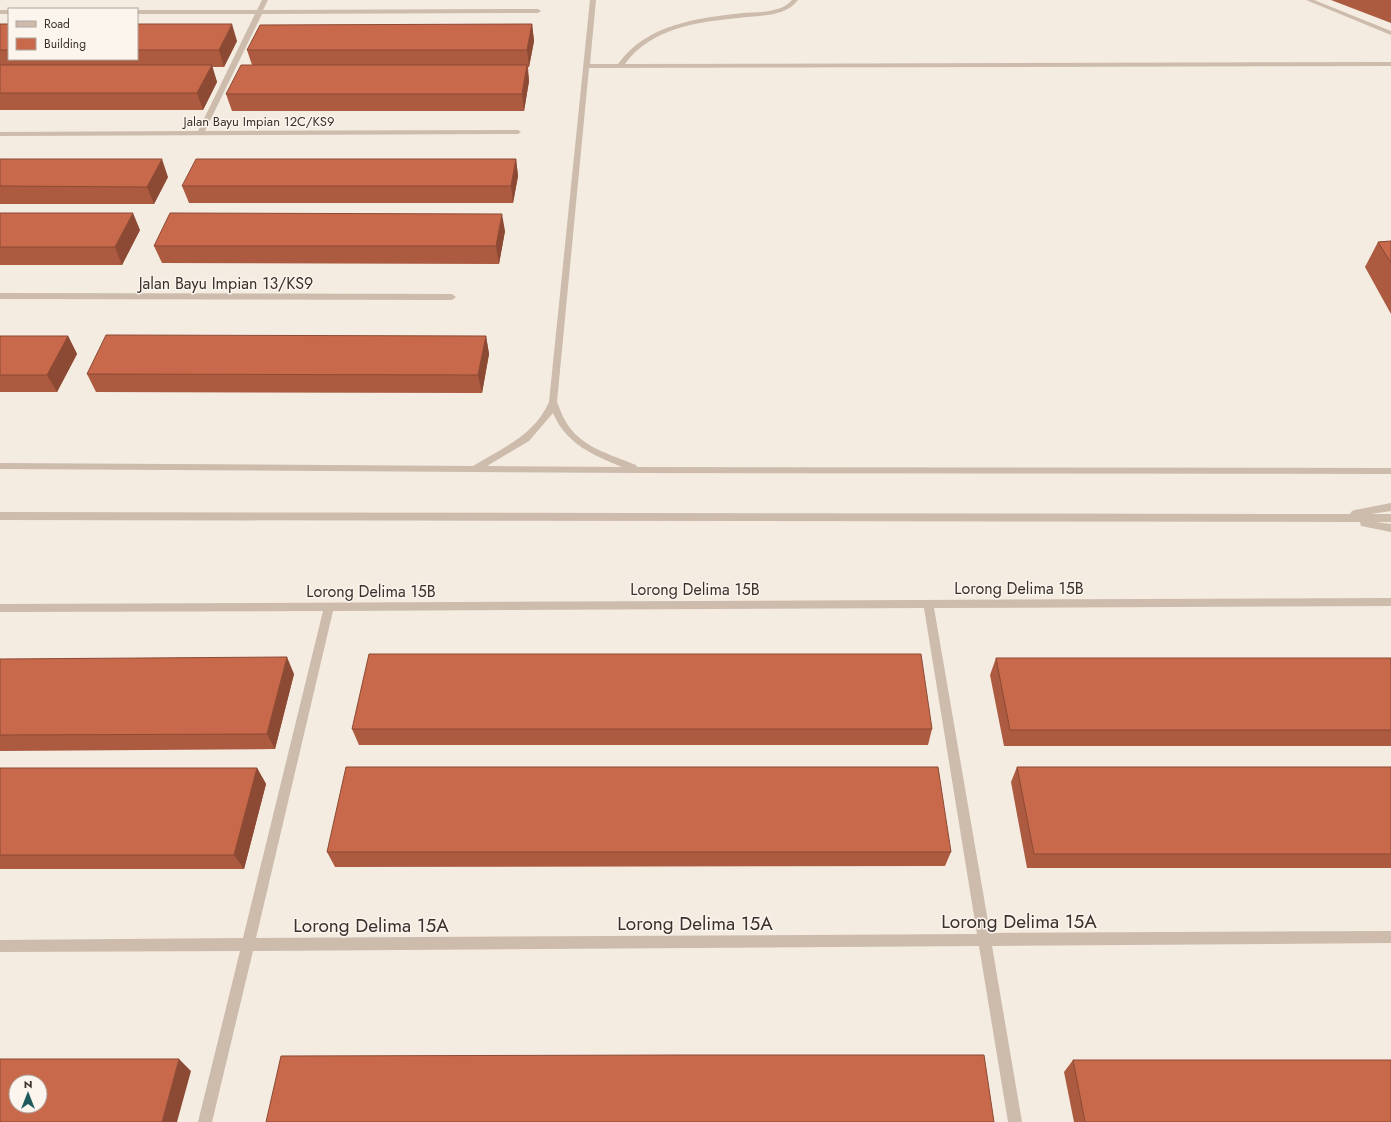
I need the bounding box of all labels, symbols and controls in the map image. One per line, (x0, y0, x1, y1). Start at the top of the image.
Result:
legend (8, 8, 138, 60)
text: Road (44, 15, 70, 33)
text: Building (44, 35, 86, 53)
street label: Jalan Bayu Impian 12C/KS9 (182, 112, 334, 131)
street label: Jalan Bayu Impian 13/KS9 (137, 272, 313, 295)
street label: Lorong Delima 15B (954, 577, 1084, 600)
street label: Lorong Delima 15B (630, 578, 760, 601)
street label: Lorong Delima 15B (306, 580, 436, 603)
street label: Lorong Delima 15A (941, 908, 1097, 935)
street label: Lorong Delima 15A (617, 910, 773, 937)
street label: Lorong Delima 15A (293, 912, 449, 939)
north arrow (8, 1074, 48, 1114)
text: N (24, 1076, 32, 1092)

